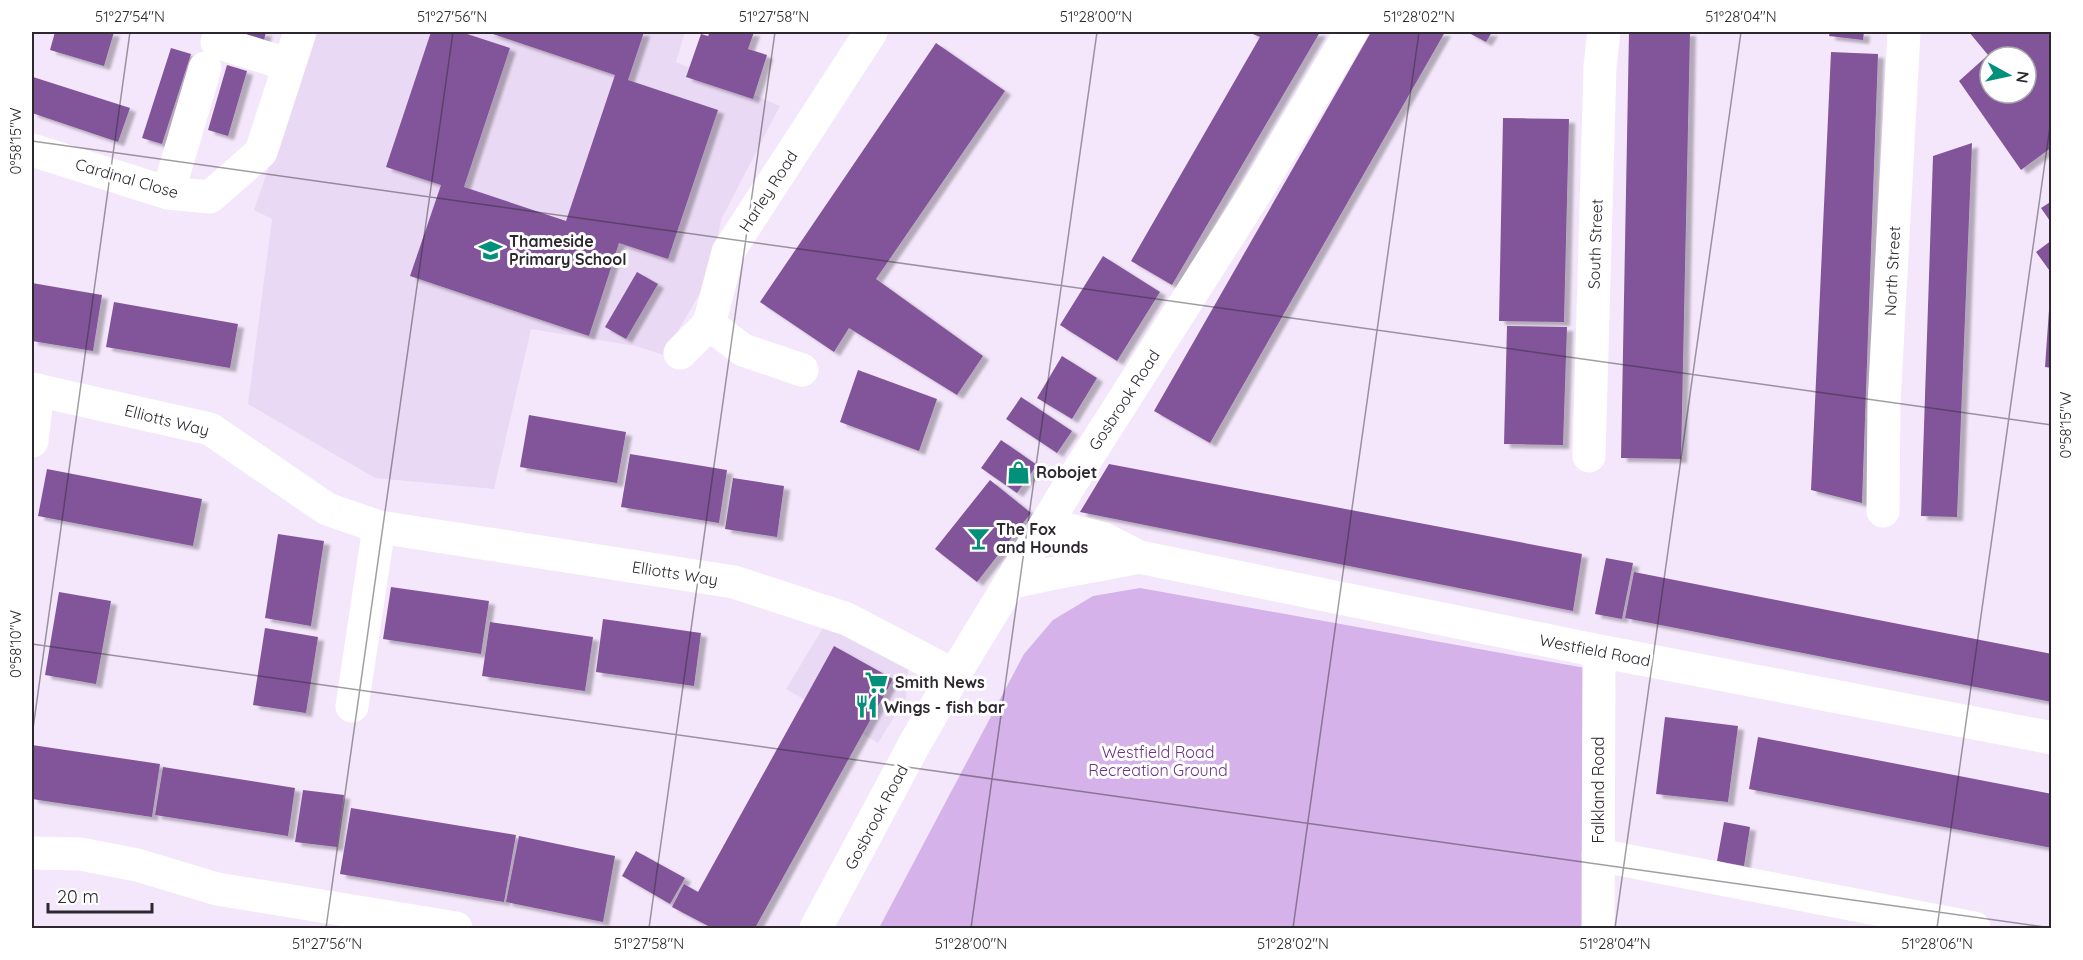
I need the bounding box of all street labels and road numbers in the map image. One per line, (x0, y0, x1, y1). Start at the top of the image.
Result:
street label: Harley Road (734, 147, 802, 235)
street label: Cardinal Close (73, 154, 181, 202)
street label: South Street (1583, 198, 1607, 290)
street label: North Street (1880, 225, 1904, 317)
street label: Gosbrook Road (1084, 346, 1164, 454)
street label: Elliotts Way (123, 400, 211, 440)
street label: Elliotts Way (631, 556, 719, 590)
street label: Westfield Road (1538, 629, 1652, 671)
street label: Falkland Road (1588, 737, 1608, 843)
street label: Gosbrook Road (840, 761, 912, 873)

